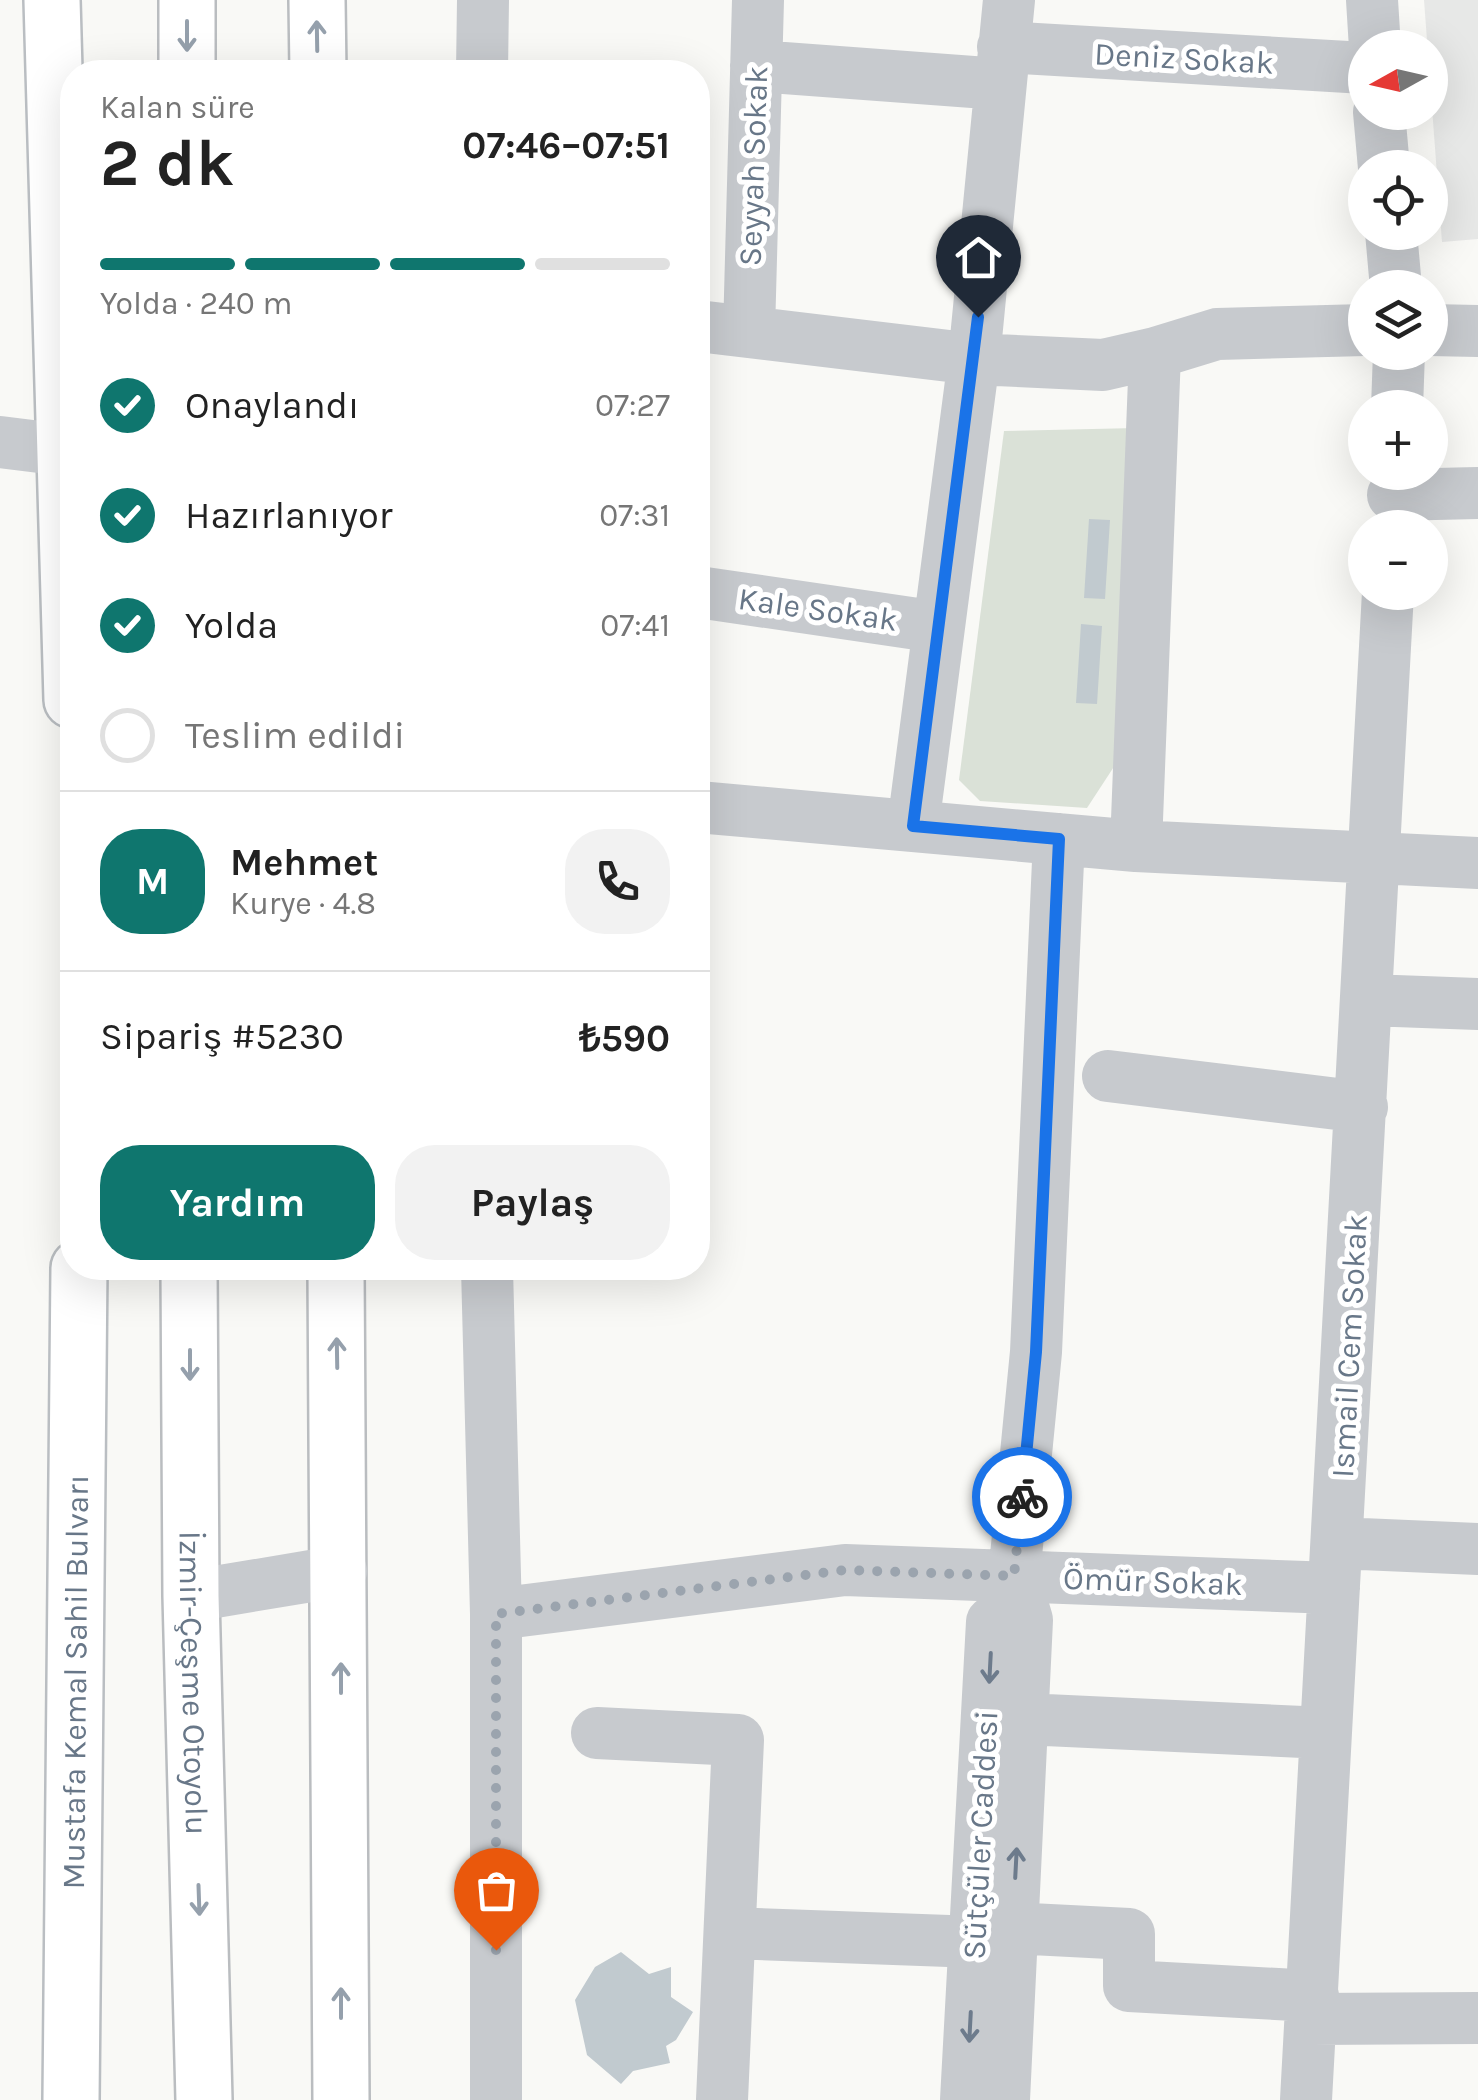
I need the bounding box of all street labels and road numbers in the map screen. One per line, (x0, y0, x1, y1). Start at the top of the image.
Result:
street label: Deniz Sokak (1093, 35, 1275, 82)
street label: Seyyah Sokak (732, 65, 775, 267)
street label: Kale Sokak (736, 580, 900, 639)
street label: Ismail Cem Sokak (1324, 1213, 1375, 1479)
street label: Mustafa Kemal Sahil Bulvarı (55, 1474, 96, 1890)
street label: İzmir-Çeşme Otoyolu (172, 1531, 215, 1836)
street label: Ömür Sokak (1063, 1560, 1243, 1603)
street label: Sütçüler Caddesi (956, 1710, 1005, 1960)

